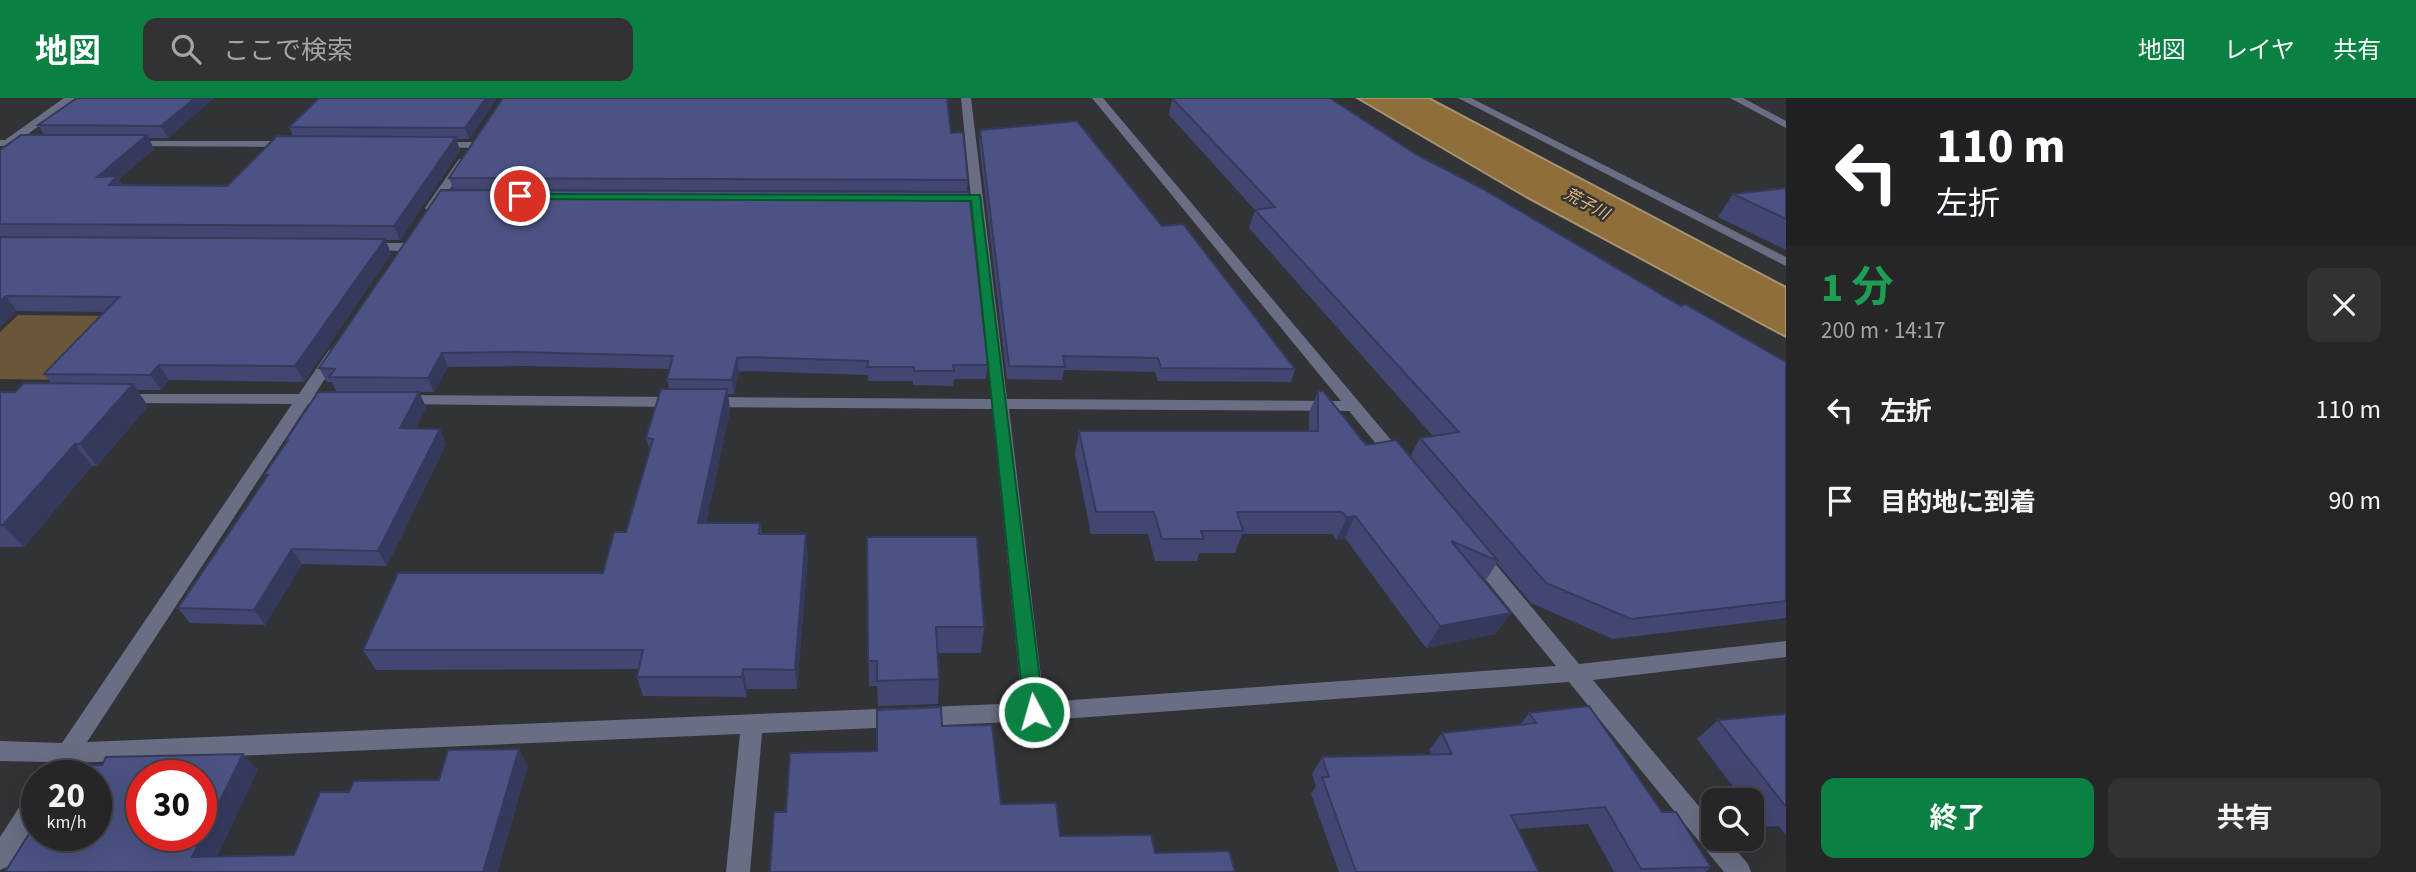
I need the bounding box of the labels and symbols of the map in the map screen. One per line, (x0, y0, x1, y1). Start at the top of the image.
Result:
pin (490, 166, 550, 226)
water label: 荒子川 (1560, 183, 1615, 226)
position arrow (997, 675, 1071, 749)
speed limit sign: 30 (126, 760, 217, 851)

